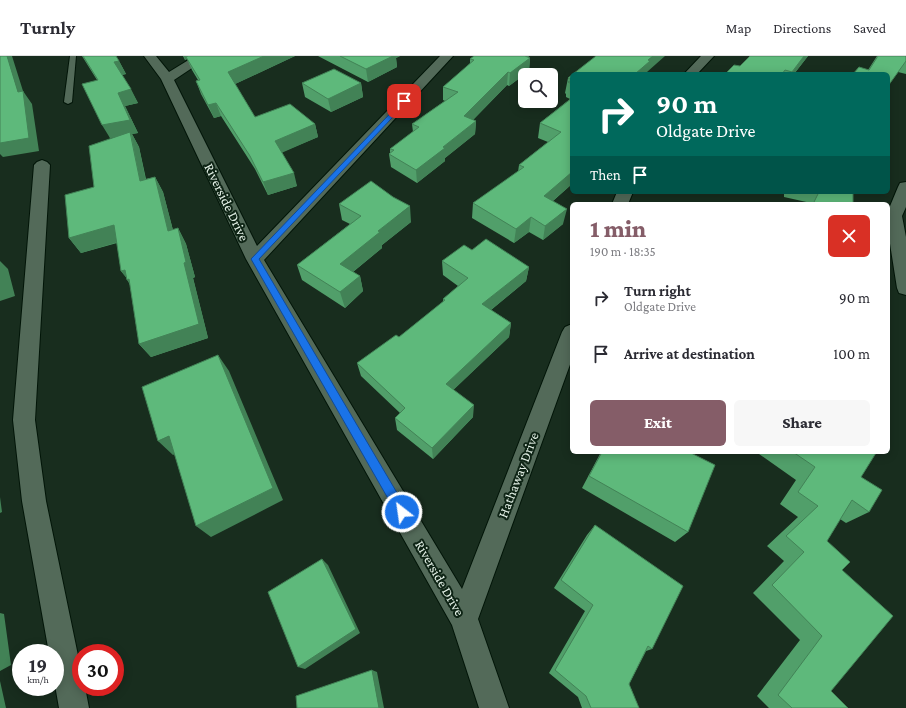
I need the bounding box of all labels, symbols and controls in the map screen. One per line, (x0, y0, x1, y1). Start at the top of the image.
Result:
text: Turnly (20, 17, 75, 38)
text: Map (726, 20, 751, 36)
text: Directions (773, 20, 831, 36)
text: Saved (853, 20, 886, 36)
map controls (518, 68, 558, 108)
button: search (518, 68, 558, 108)
pin (387, 84, 421, 118)
icon: right (590, 88, 642, 140)
text: 90 m (656, 88, 717, 119)
icon: arrive (393, 90, 415, 112)
text: Oldgate Drive (656, 121, 755, 141)
street label: Riverside Drive (201, 160, 253, 244)
icon: arrive (629, 164, 651, 186)
text: Then (590, 167, 621, 183)
text: 1 min (590, 215, 646, 242)
button: close (828, 215, 870, 257)
text: 190 m · 18:35 (590, 244, 656, 259)
text: Turn right (624, 283, 691, 299)
icon: right (590, 287, 612, 309)
text: 90 m (839, 290, 870, 306)
text: Oldgate Drive (624, 299, 696, 314)
icon: arrive (590, 343, 612, 365)
text: Arrive at destination (624, 346, 755, 362)
text: 100 m (833, 346, 870, 362)
button: Exit (590, 400, 726, 446)
button: Share (734, 400, 870, 446)
street label: Hathaway Drive (494, 430, 542, 520)
position arrow (381, 491, 423, 533)
street label: Riverside Drive (412, 537, 468, 619)
speed limit sign: 30 (72, 644, 124, 696)
text: 19 (29, 654, 47, 676)
text: km/h (27, 674, 49, 685)

